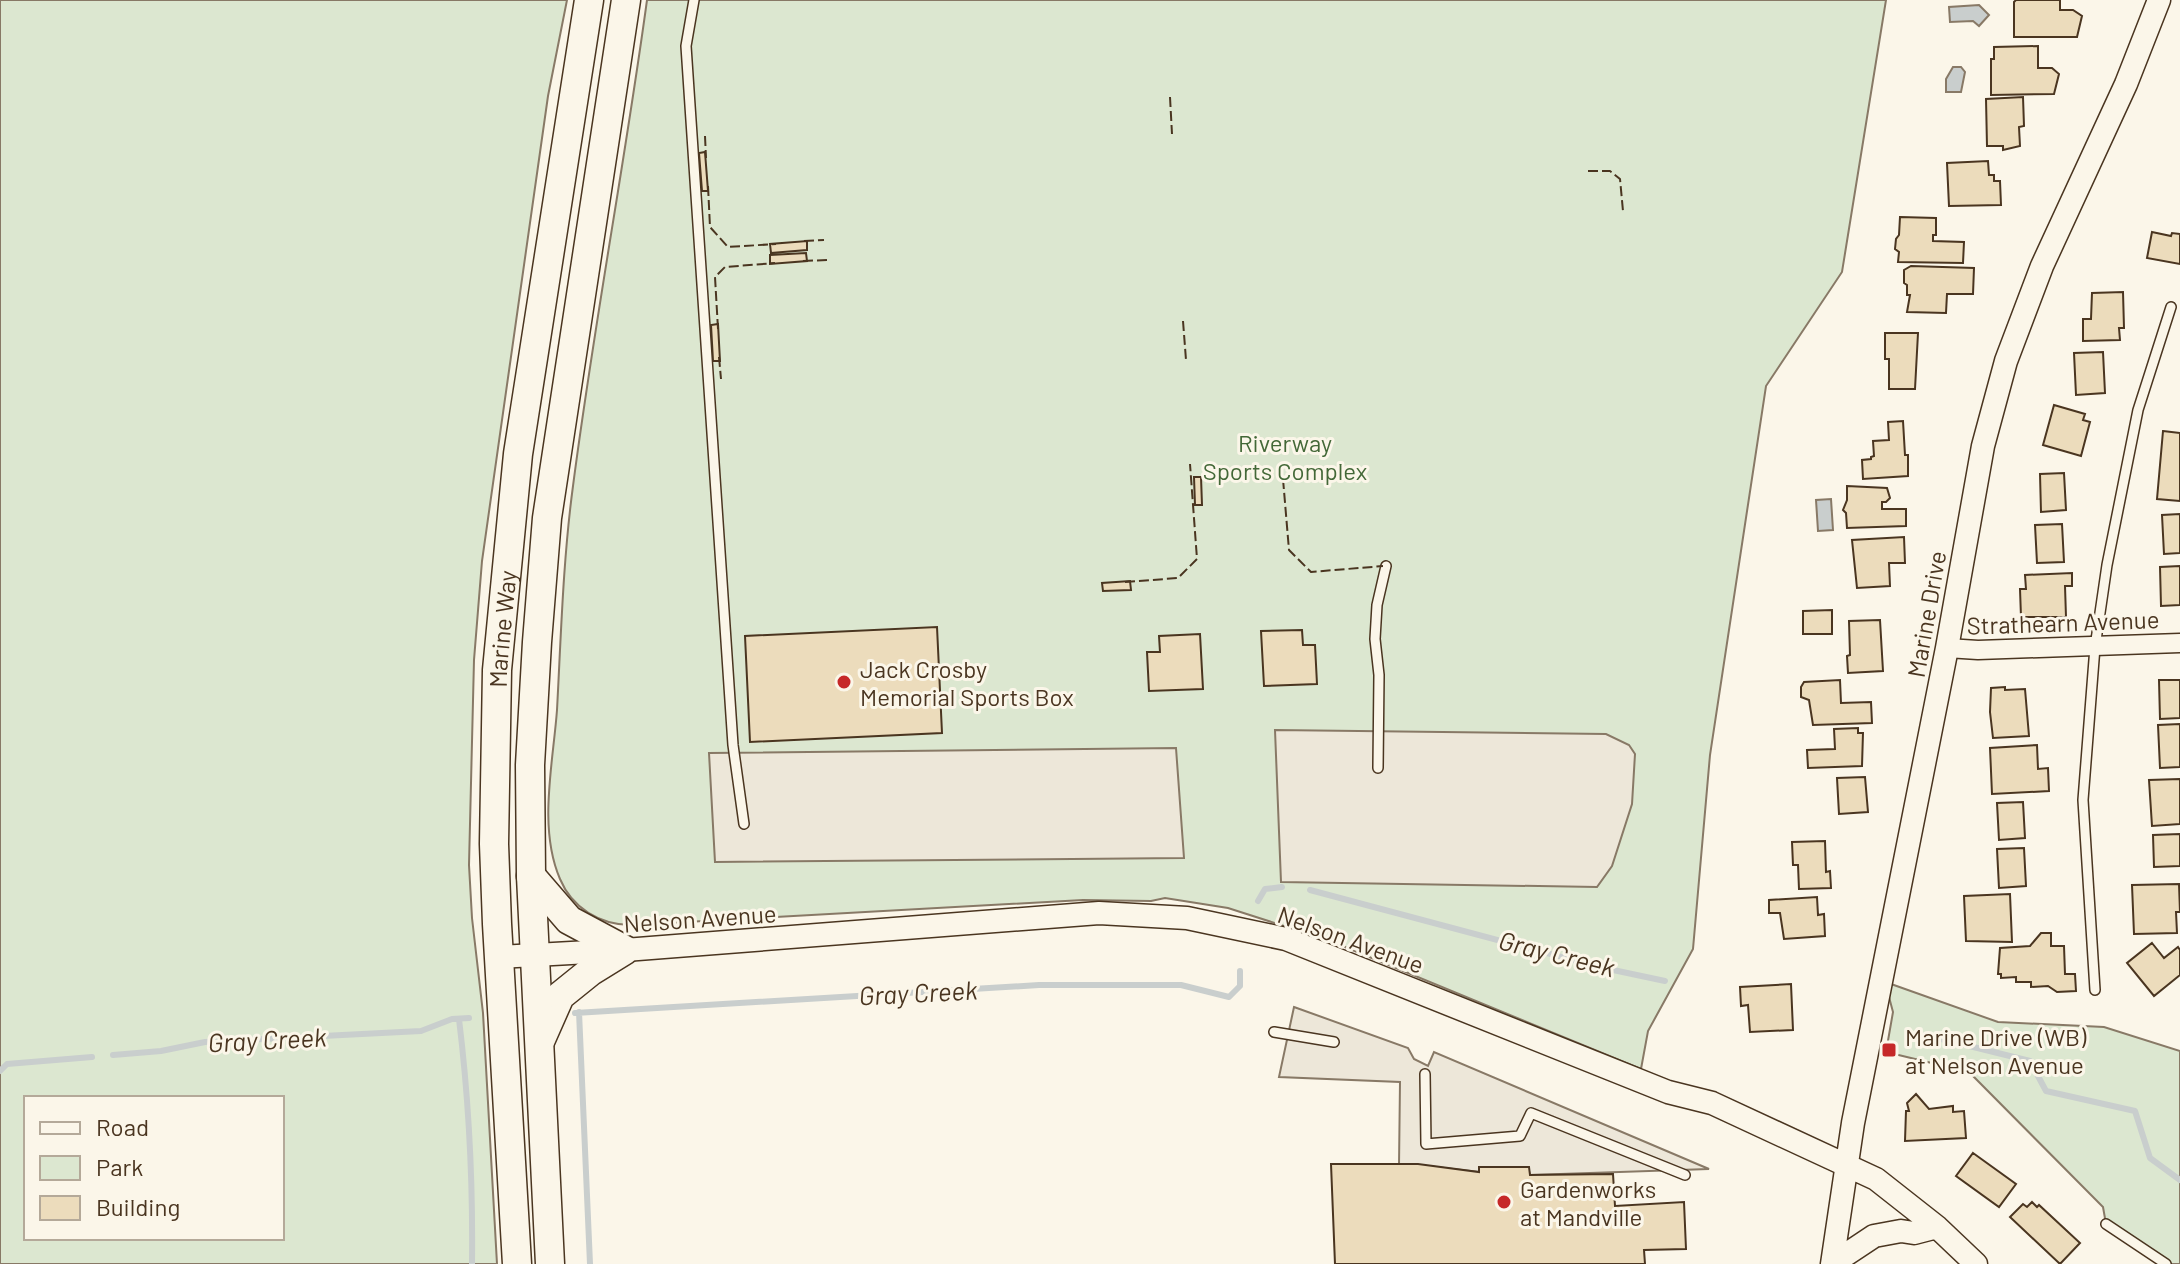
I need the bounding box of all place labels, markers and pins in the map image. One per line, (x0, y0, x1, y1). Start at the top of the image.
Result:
place label: Jack Crosby Memorial Sports Box (860, 654, 1074, 711)
marker: Jack Crosby Memorial Sports Box (835, 673, 853, 691)
place label: Marine Drive (WB) at Nelson Avenue (1905, 1022, 2087, 1079)
marker: Marine Drive (WB) at Nelson Avenue (1880, 1041, 1898, 1059)
place label: Gardenworks at Mandville (1520, 1174, 1656, 1231)
marker: Gardenworks at Mandville (1495, 1193, 1513, 1211)

